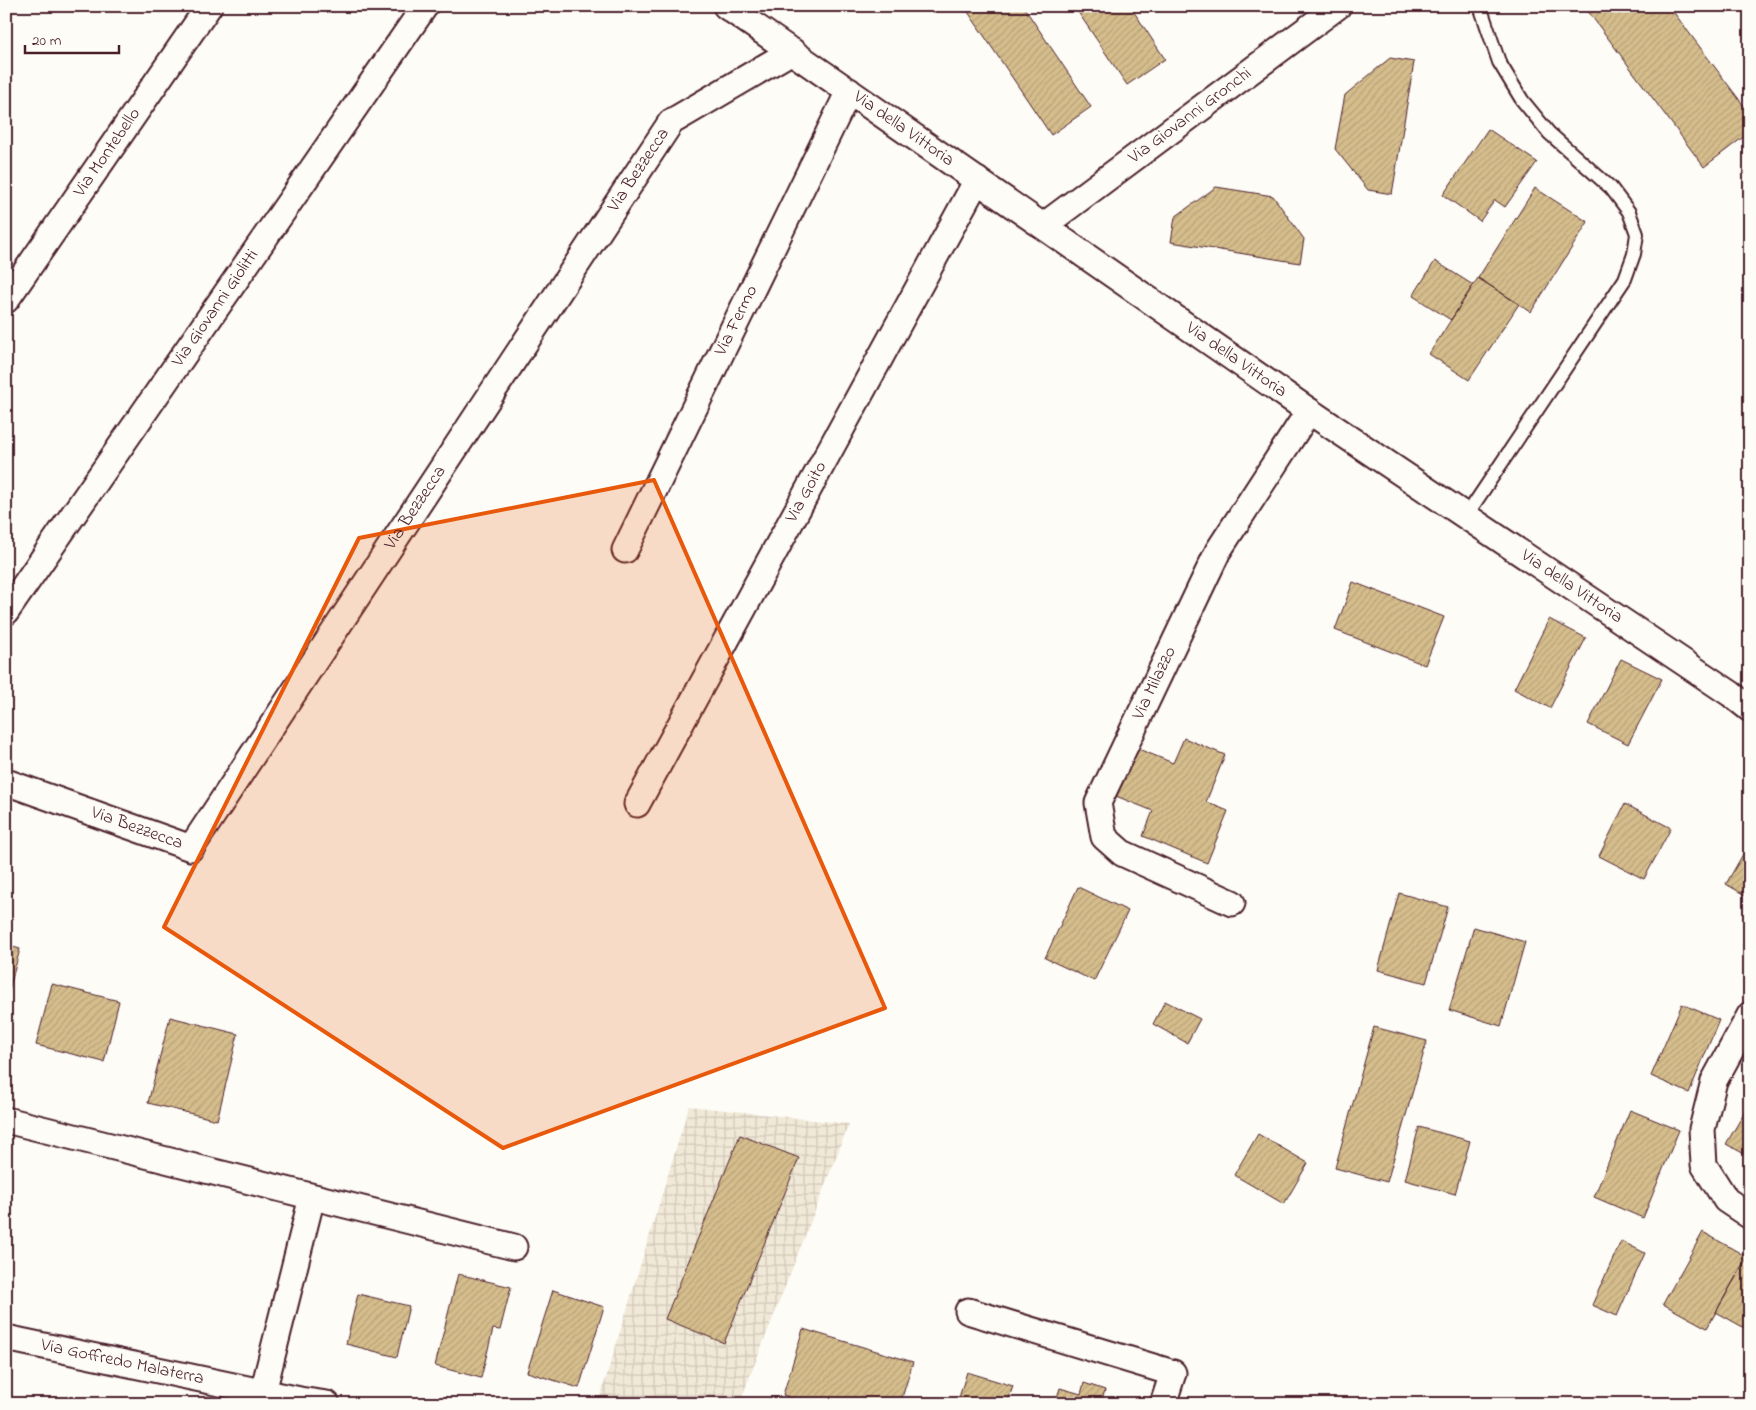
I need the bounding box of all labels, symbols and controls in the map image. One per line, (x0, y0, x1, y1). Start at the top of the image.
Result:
scale bar (25, 22, 119, 54)
text: 20 m (32, 30, 62, 52)
street label: Via Giovanni Gronchi (1123, 61, 1258, 171)
street label: Via della Vittoria (847, 84, 959, 174)
street label: Via Montebello (67, 103, 148, 203)
street label: Via Bezzecca (601, 123, 676, 218)
street label: Via Giovanni Giolitti (165, 244, 266, 373)
street label: Via Fermo (708, 281, 765, 361)
street label: Via della Vittoria (1179, 315, 1292, 405)
street label: Via Goito (779, 457, 834, 528)
street label: Via Bezzecca (378, 461, 453, 556)
street label: Via della Vittoria (1514, 543, 1628, 631)
street label: Via Milazzo (1126, 642, 1184, 725)
street label: Via Bezzecca (86, 800, 186, 857)
street label: Via Goffredo Malaterra (38, 1332, 206, 1392)

